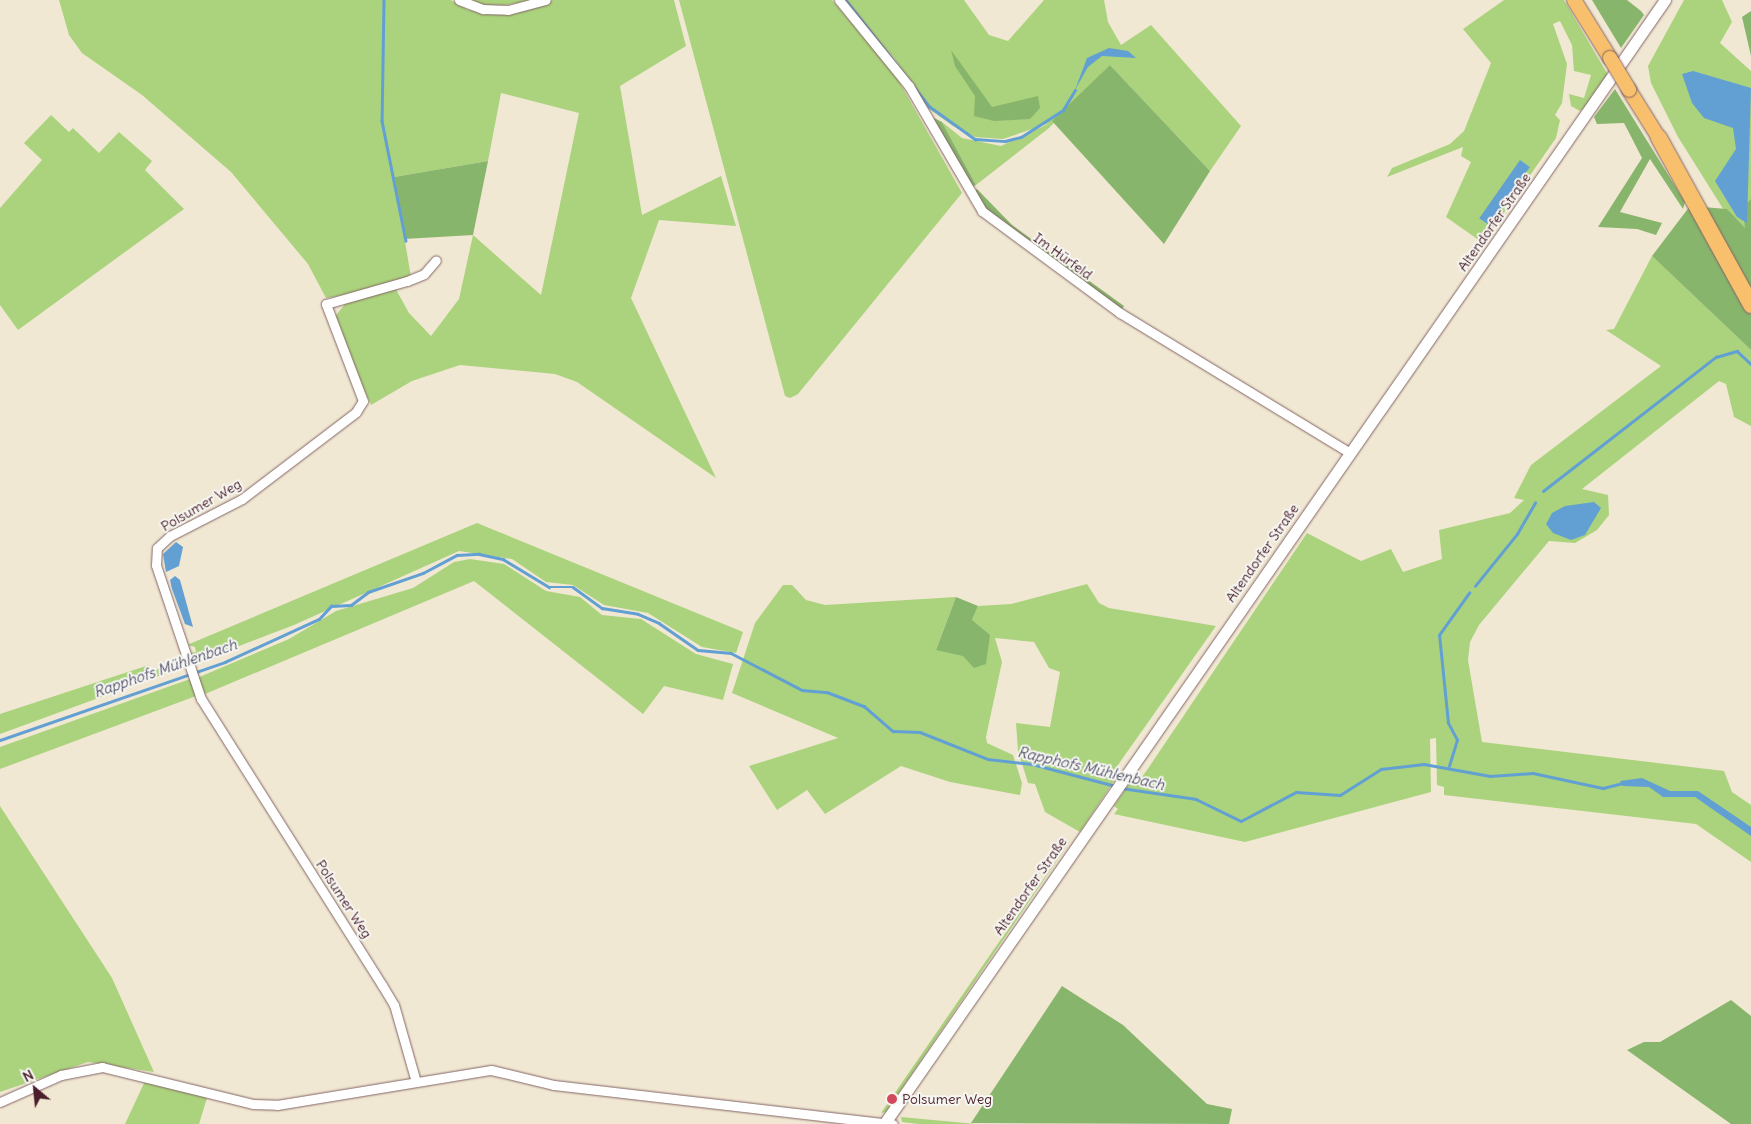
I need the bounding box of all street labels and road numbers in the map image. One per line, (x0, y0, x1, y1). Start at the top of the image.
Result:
street label: Altendorfer Straße (1454, 170, 1534, 274)
street label: Im Hürfeld (1030, 229, 1096, 283)
street label: Polsumer Weg (158, 475, 244, 535)
street label: Altendorfer Straße (1222, 501, 1302, 605)
street label: Altendorfer Straße (990, 834, 1070, 938)
street label: Polsumer Weg (312, 857, 376, 941)

